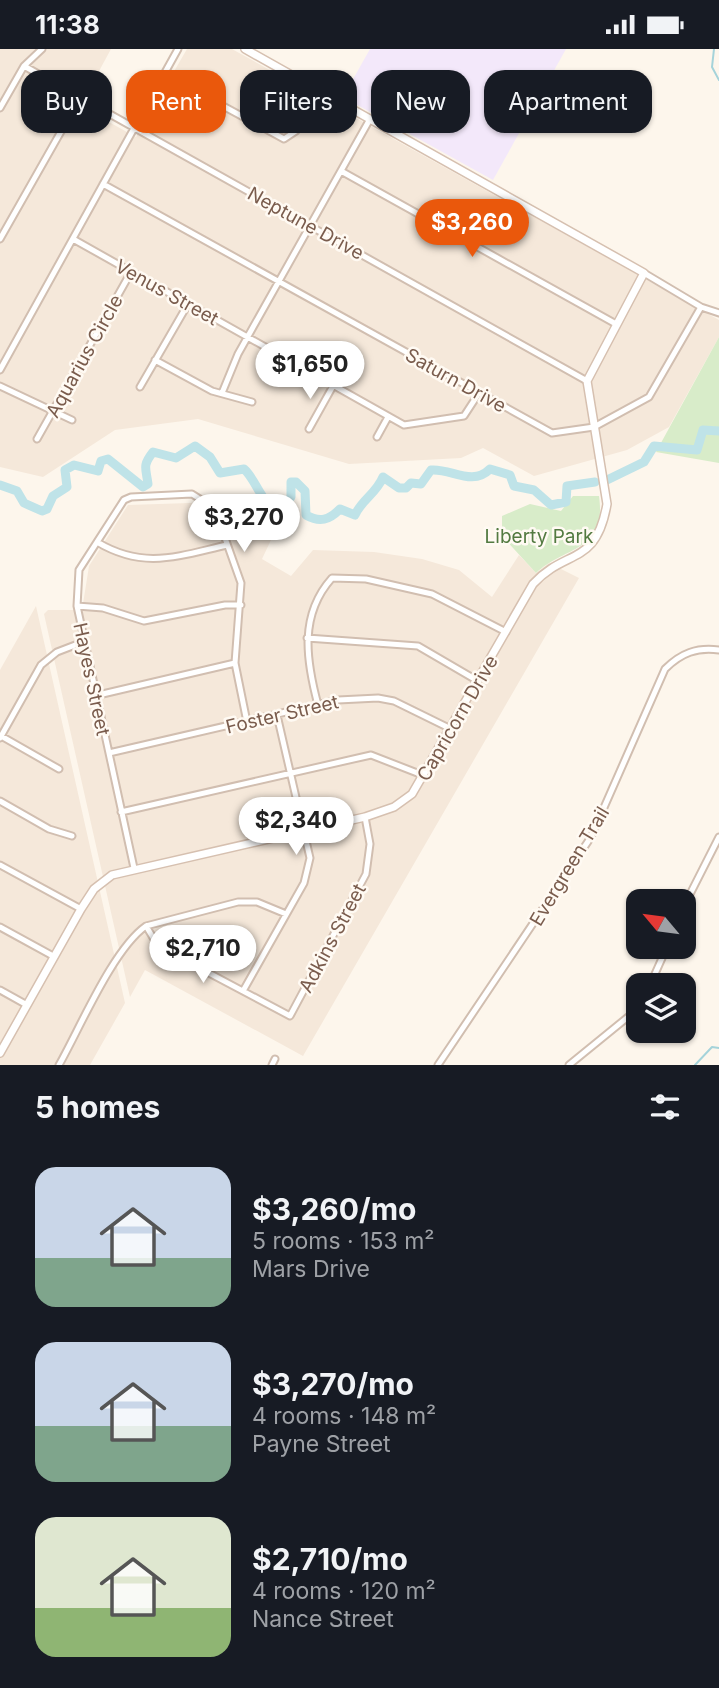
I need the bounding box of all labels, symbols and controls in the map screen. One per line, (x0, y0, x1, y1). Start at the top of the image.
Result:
text: 11:38 (35, 9, 100, 40)
chip: Buy (21, 70, 112, 133)
chip: Rent (126, 70, 226, 133)
chip: Filters (240, 70, 357, 133)
chip: New (371, 70, 470, 133)
chip: Apartment (484, 70, 652, 133)
street label: Neptune Drive (244, 182, 368, 265)
pin: $3,260 (415, 199, 529, 259)
text: $3,260 (431, 208, 513, 236)
street label: Venus Street (111, 255, 222, 330)
street label: Aquarius Circle (41, 291, 128, 422)
pin: $1,650 (253, 341, 367, 401)
street label: Saturn Drive (401, 343, 510, 418)
text: $1,650 (271, 350, 349, 378)
pin: $3,270 (187, 495, 301, 554)
text: $3,270 (204, 503, 284, 531)
park label: Liberty Park (485, 525, 594, 548)
street label: Hayes Street (68, 621, 115, 738)
street label: Capricorn Drive (412, 651, 503, 785)
street label: Foster Street (223, 690, 341, 739)
pin: $2,340 (239, 797, 353, 857)
street label: Evergreen Trail (525, 802, 614, 930)
text: $2,340 (255, 806, 337, 834)
street label: Adkins Street (294, 880, 371, 997)
north arrow (626, 889, 696, 959)
map controls (626, 889, 696, 1043)
pin: $2,710 (146, 925, 260, 985)
text: $2,710 (165, 934, 241, 962)
button: layers (626, 973, 696, 1043)
icon: filters (646, 1088, 684, 1126)
text: 5 homes (35, 1089, 160, 1125)
text: $3,260/mo (252, 1191, 416, 1227)
icon: home (91, 1195, 175, 1279)
text: 5 rooms · 153 m² (252, 1227, 434, 1255)
text: Mars Drive (252, 1255, 370, 1283)
text: $3,270/mo (252, 1366, 414, 1402)
icon: home (91, 1370, 175, 1454)
text: 4 rooms · 148 m² (252, 1402, 436, 1430)
text: Payne Street (252, 1430, 391, 1458)
text: $2,710/mo (252, 1541, 408, 1577)
icon: home (91, 1545, 175, 1629)
text: 4 rooms · 120 m² (252, 1577, 436, 1605)
text: Nance Street (252, 1605, 394, 1633)

